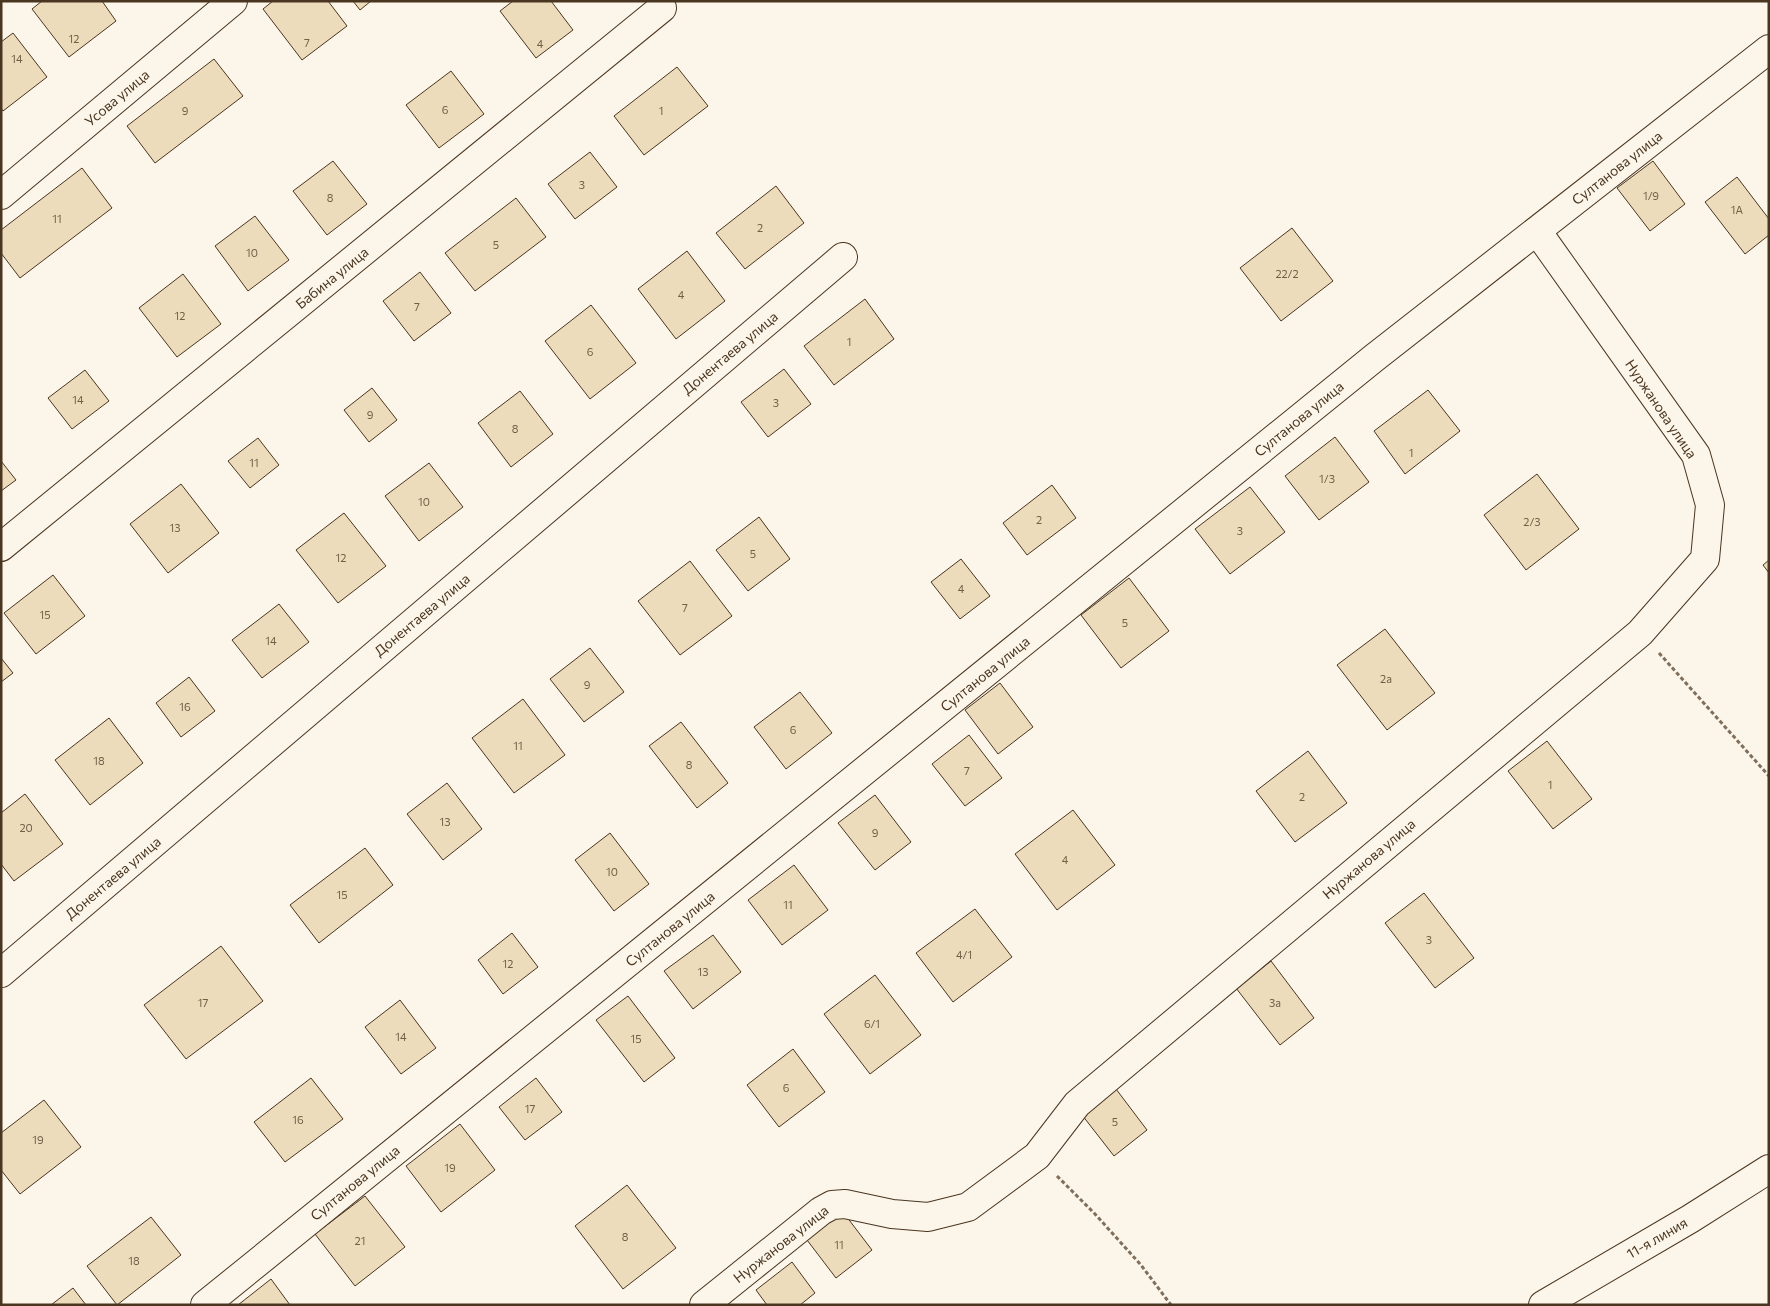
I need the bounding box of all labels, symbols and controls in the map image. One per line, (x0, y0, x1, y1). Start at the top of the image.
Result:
house number: 12 (69, 32, 79, 45)
house number: 7 (304, 36, 310, 49)
house number: 4 (537, 37, 544, 50)
house number: 14 (11, 52, 23, 65)
street label: Усова улица (81, 66, 152, 130)
house number: 6 (442, 103, 449, 116)
house number: 9 (182, 104, 189, 117)
house number: 1 (659, 104, 663, 117)
street label: Султанова улица (1568, 127, 1665, 208)
house number: 3 (579, 178, 585, 191)
house number: 1/9 (1643, 189, 1659, 202)
house number: 8 (327, 191, 334, 204)
house number: 1А (1731, 203, 1744, 216)
house number: 11 (52, 212, 62, 225)
house number: 2 (757, 221, 763, 234)
house number: 5 (493, 238, 499, 251)
street label: Бабина улица (292, 243, 372, 312)
house number: 10 (246, 246, 258, 259)
house number: 22/2 (1275, 267, 1299, 280)
house number: 4 (678, 288, 685, 301)
house number: 7 (414, 300, 420, 313)
street label: Донентаева улица (678, 308, 781, 398)
house number: 12 (175, 309, 185, 322)
house number: 1 (847, 335, 851, 348)
house number: 6 (587, 345, 594, 358)
street label: Нуржанова улица (1622, 356, 1701, 462)
street label: Султанова улица (1251, 377, 1347, 460)
house number: 14 (72, 393, 84, 406)
house number: 3 (773, 396, 779, 409)
house number: 9 (367, 408, 374, 421)
house number: 8 (512, 422, 519, 435)
house number: 1 (1409, 446, 1413, 459)
house number: 11 (249, 456, 259, 469)
house number: 1/3 (1319, 472, 1335, 485)
house number: 10 (418, 495, 430, 508)
house number: 2 (1036, 513, 1042, 526)
house number: 2/3 (1523, 515, 1541, 528)
house number: 13 (170, 521, 180, 534)
house number: 3 (1237, 524, 1243, 537)
house number: 5 (750, 547, 756, 560)
house number: 12 (336, 551, 346, 564)
street label: Донентаева улица (370, 570, 473, 660)
house number: 4 (958, 582, 965, 595)
house number: 7 (682, 601, 688, 614)
house number: 15 (39, 608, 51, 621)
house number: 5 (1122, 616, 1128, 629)
street label: Султанова улица (937, 632, 1033, 715)
house number: 14 (265, 634, 277, 647)
house number: 2а (1380, 672, 1392, 685)
house number: 9 (584, 678, 591, 691)
house number: 16 (179, 700, 191, 713)
house number: 6 (790, 723, 797, 736)
house number: 11 (513, 739, 523, 752)
house number: 18 (93, 754, 105, 767)
house number: 8 (686, 758, 693, 771)
house number: 7 (964, 764, 970, 777)
house number: 1 (1548, 778, 1552, 791)
house number: 2 (1299, 790, 1305, 803)
house number: 13 (440, 815, 450, 828)
street label: Нуржанова улица (1319, 815, 1419, 902)
house number: 20 (19, 821, 33, 834)
house number: 9 (872, 826, 879, 839)
street label: Донентаева улица (61, 833, 164, 923)
house number: 4 (1062, 853, 1069, 866)
house number: 10 (606, 865, 618, 878)
street label: Султанова улица (622, 887, 718, 970)
house number: 15 (336, 888, 348, 901)
house number: 11 (783, 898, 793, 911)
house number: 3 (1426, 933, 1432, 946)
house number: 4/1 (956, 948, 972, 961)
house number: 12 (503, 957, 513, 970)
house number: 13 (698, 965, 708, 978)
house number: 17 (198, 996, 208, 1009)
house number: 3а (1269, 996, 1281, 1009)
house number: 6/1 (864, 1017, 880, 1030)
house number: 14 (395, 1030, 407, 1043)
house number: 15 (630, 1032, 642, 1045)
house number: 6 (783, 1081, 790, 1094)
house number: 17 (525, 1102, 535, 1115)
house number: 16 (292, 1113, 304, 1126)
house number: 5 (1112, 1115, 1118, 1128)
house number: 19 (32, 1133, 44, 1146)
street label: Султанова улица (307, 1141, 403, 1224)
house number: 19 (444, 1161, 456, 1174)
street label: Нуржанова улица (730, 1201, 832, 1286)
street label: 11-я линия (1623, 1213, 1690, 1262)
house number: 8 (622, 1230, 629, 1243)
house number: 21 (355, 1234, 365, 1247)
house number: 11 (834, 1238, 844, 1251)
house number: 18 (128, 1254, 140, 1267)

